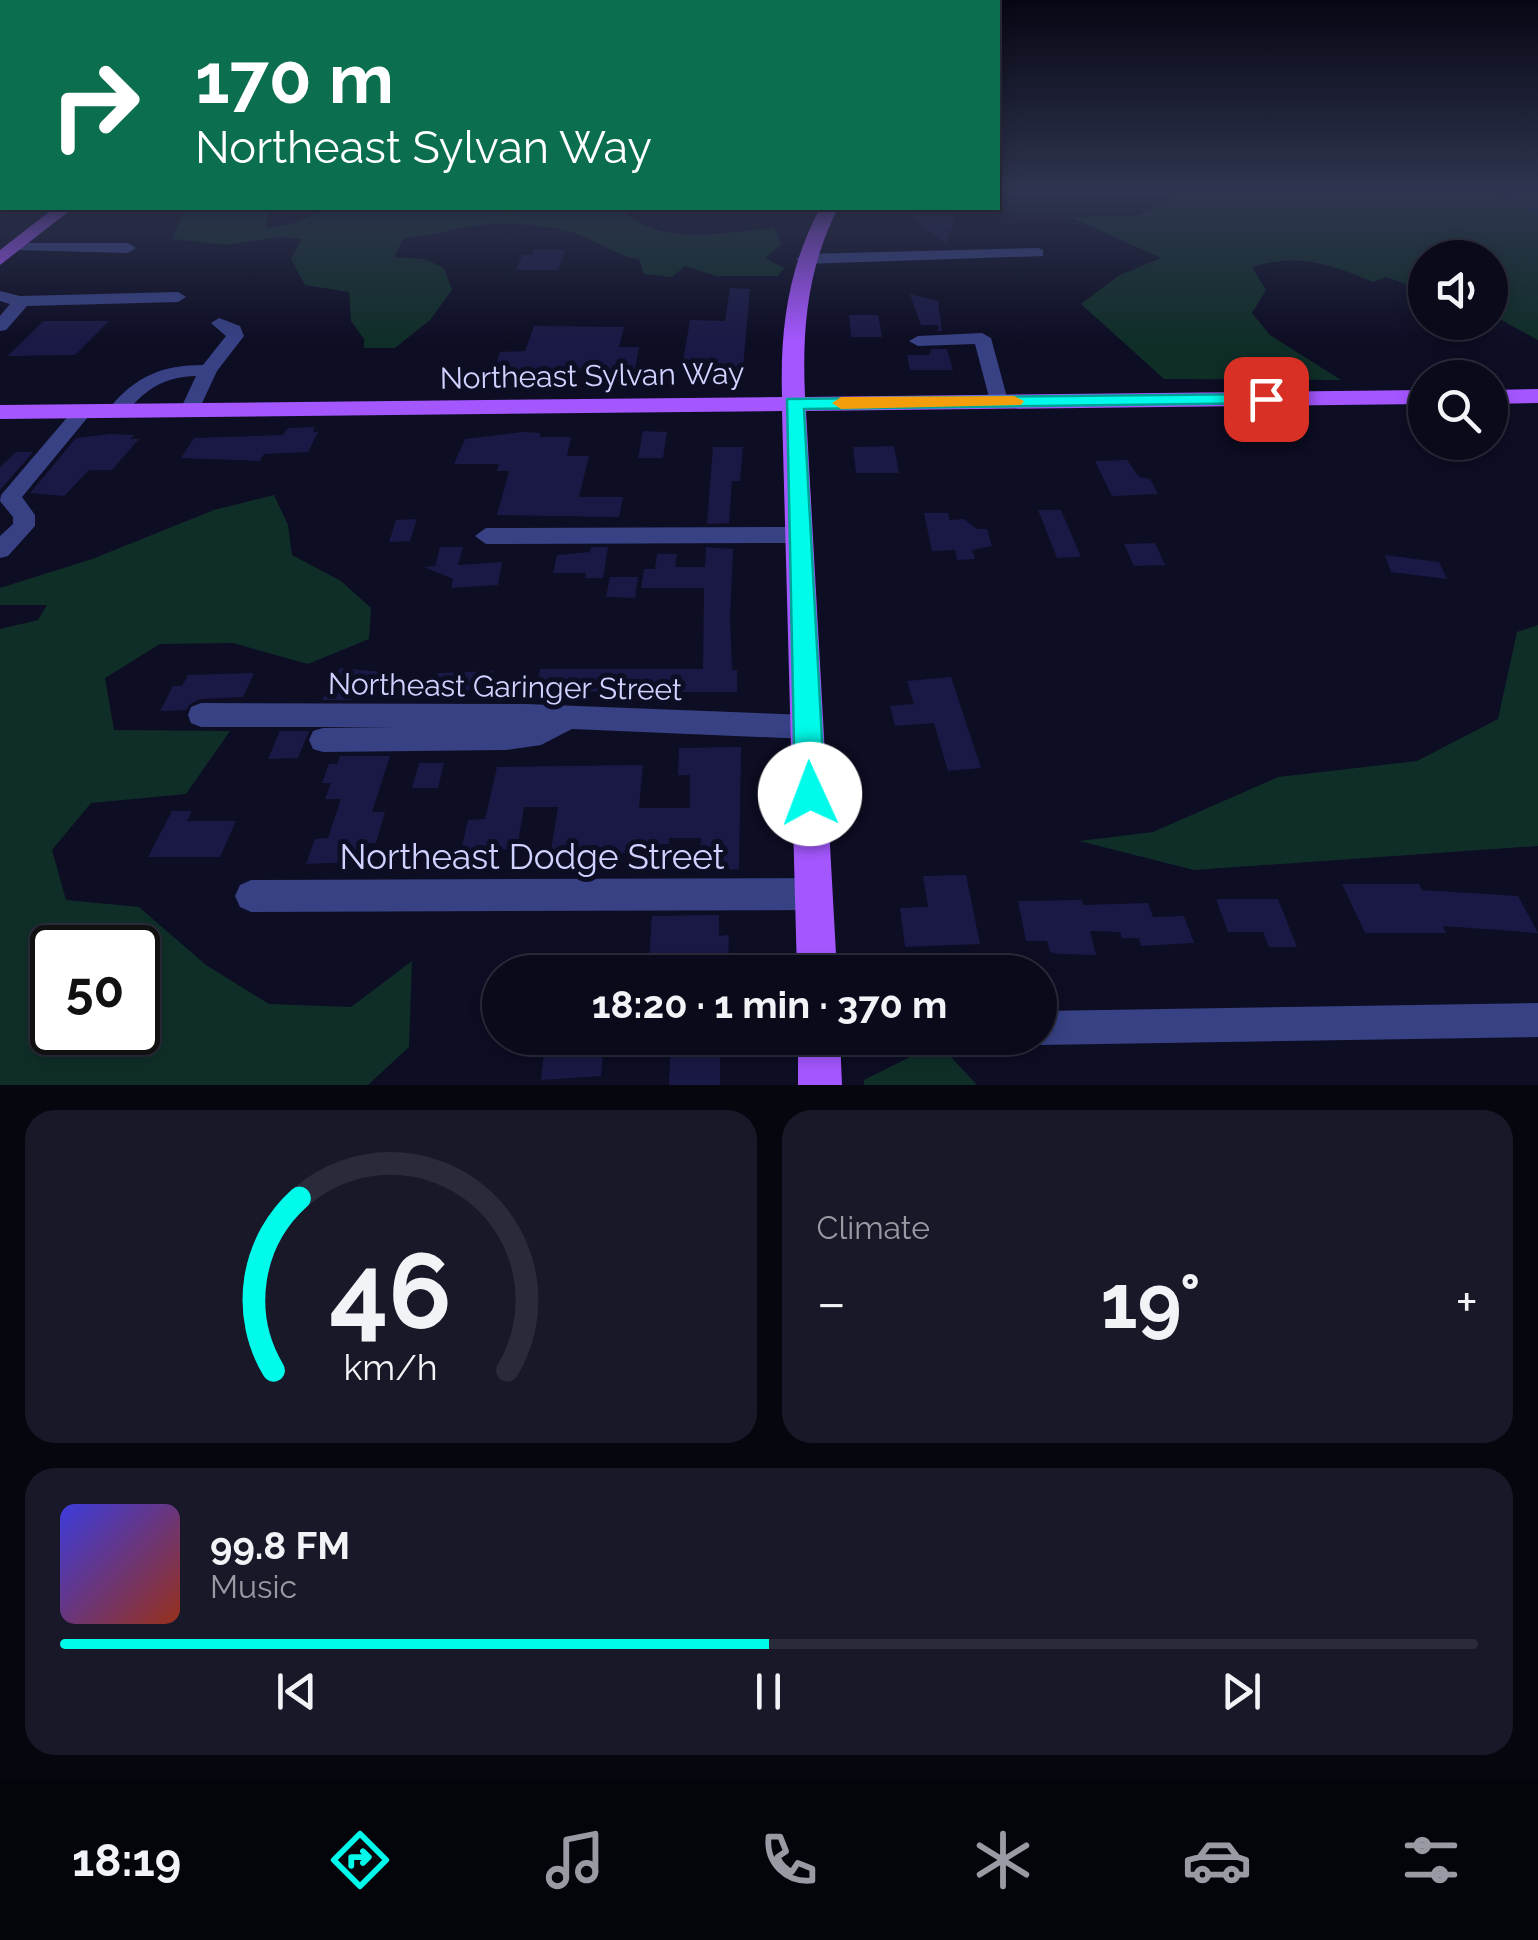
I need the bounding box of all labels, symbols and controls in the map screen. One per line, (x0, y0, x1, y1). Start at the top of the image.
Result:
text: 170 m (195, 37, 394, 119)
icon: right (30, 40, 160, 170)
text: Northeast Sylvan Way (195, 121, 652, 174)
map controls (1408, 240, 1508, 460)
button: sound (1408, 240, 1508, 340)
street label: Northeast Sylvan Way (439, 355, 745, 396)
pin (1224, 357, 1309, 442)
button: search (1408, 360, 1508, 460)
icon: arrive (1239, 372, 1294, 427)
street label: Northeast Garinger Street (328, 666, 682, 707)
position arrow (758, 742, 862, 846)
street label: Northeast Dodge Street (340, 836, 725, 877)
speed limit sign: 50 (30, 925, 160, 1055)
text: 18:20 · 1 min · 370 m (592, 982, 947, 1027)
text: Climate (817, 1209, 930, 1246)
text: 46 (329, 1230, 452, 1352)
text: 19° (1100, 1257, 1201, 1346)
text: − (817, 1270, 846, 1335)
text: + (1455, 1270, 1478, 1335)
text: km/h (344, 1346, 438, 1388)
text: 99.8 FM (210, 1523, 350, 1568)
text: Music (210, 1568, 297, 1605)
icon: previous (269, 1664, 324, 1719)
icon: pause (741, 1664, 796, 1719)
icon: next (1214, 1664, 1269, 1719)
icon: directions (325, 1825, 395, 1895)
icon: music (540, 1825, 610, 1895)
icon: phone (754, 1825, 824, 1895)
icon: climate (968, 1825, 1038, 1895)
icon: car (1182, 1825, 1252, 1895)
icon: filters (1396, 1825, 1466, 1895)
text: 18:19 (72, 1834, 181, 1887)

